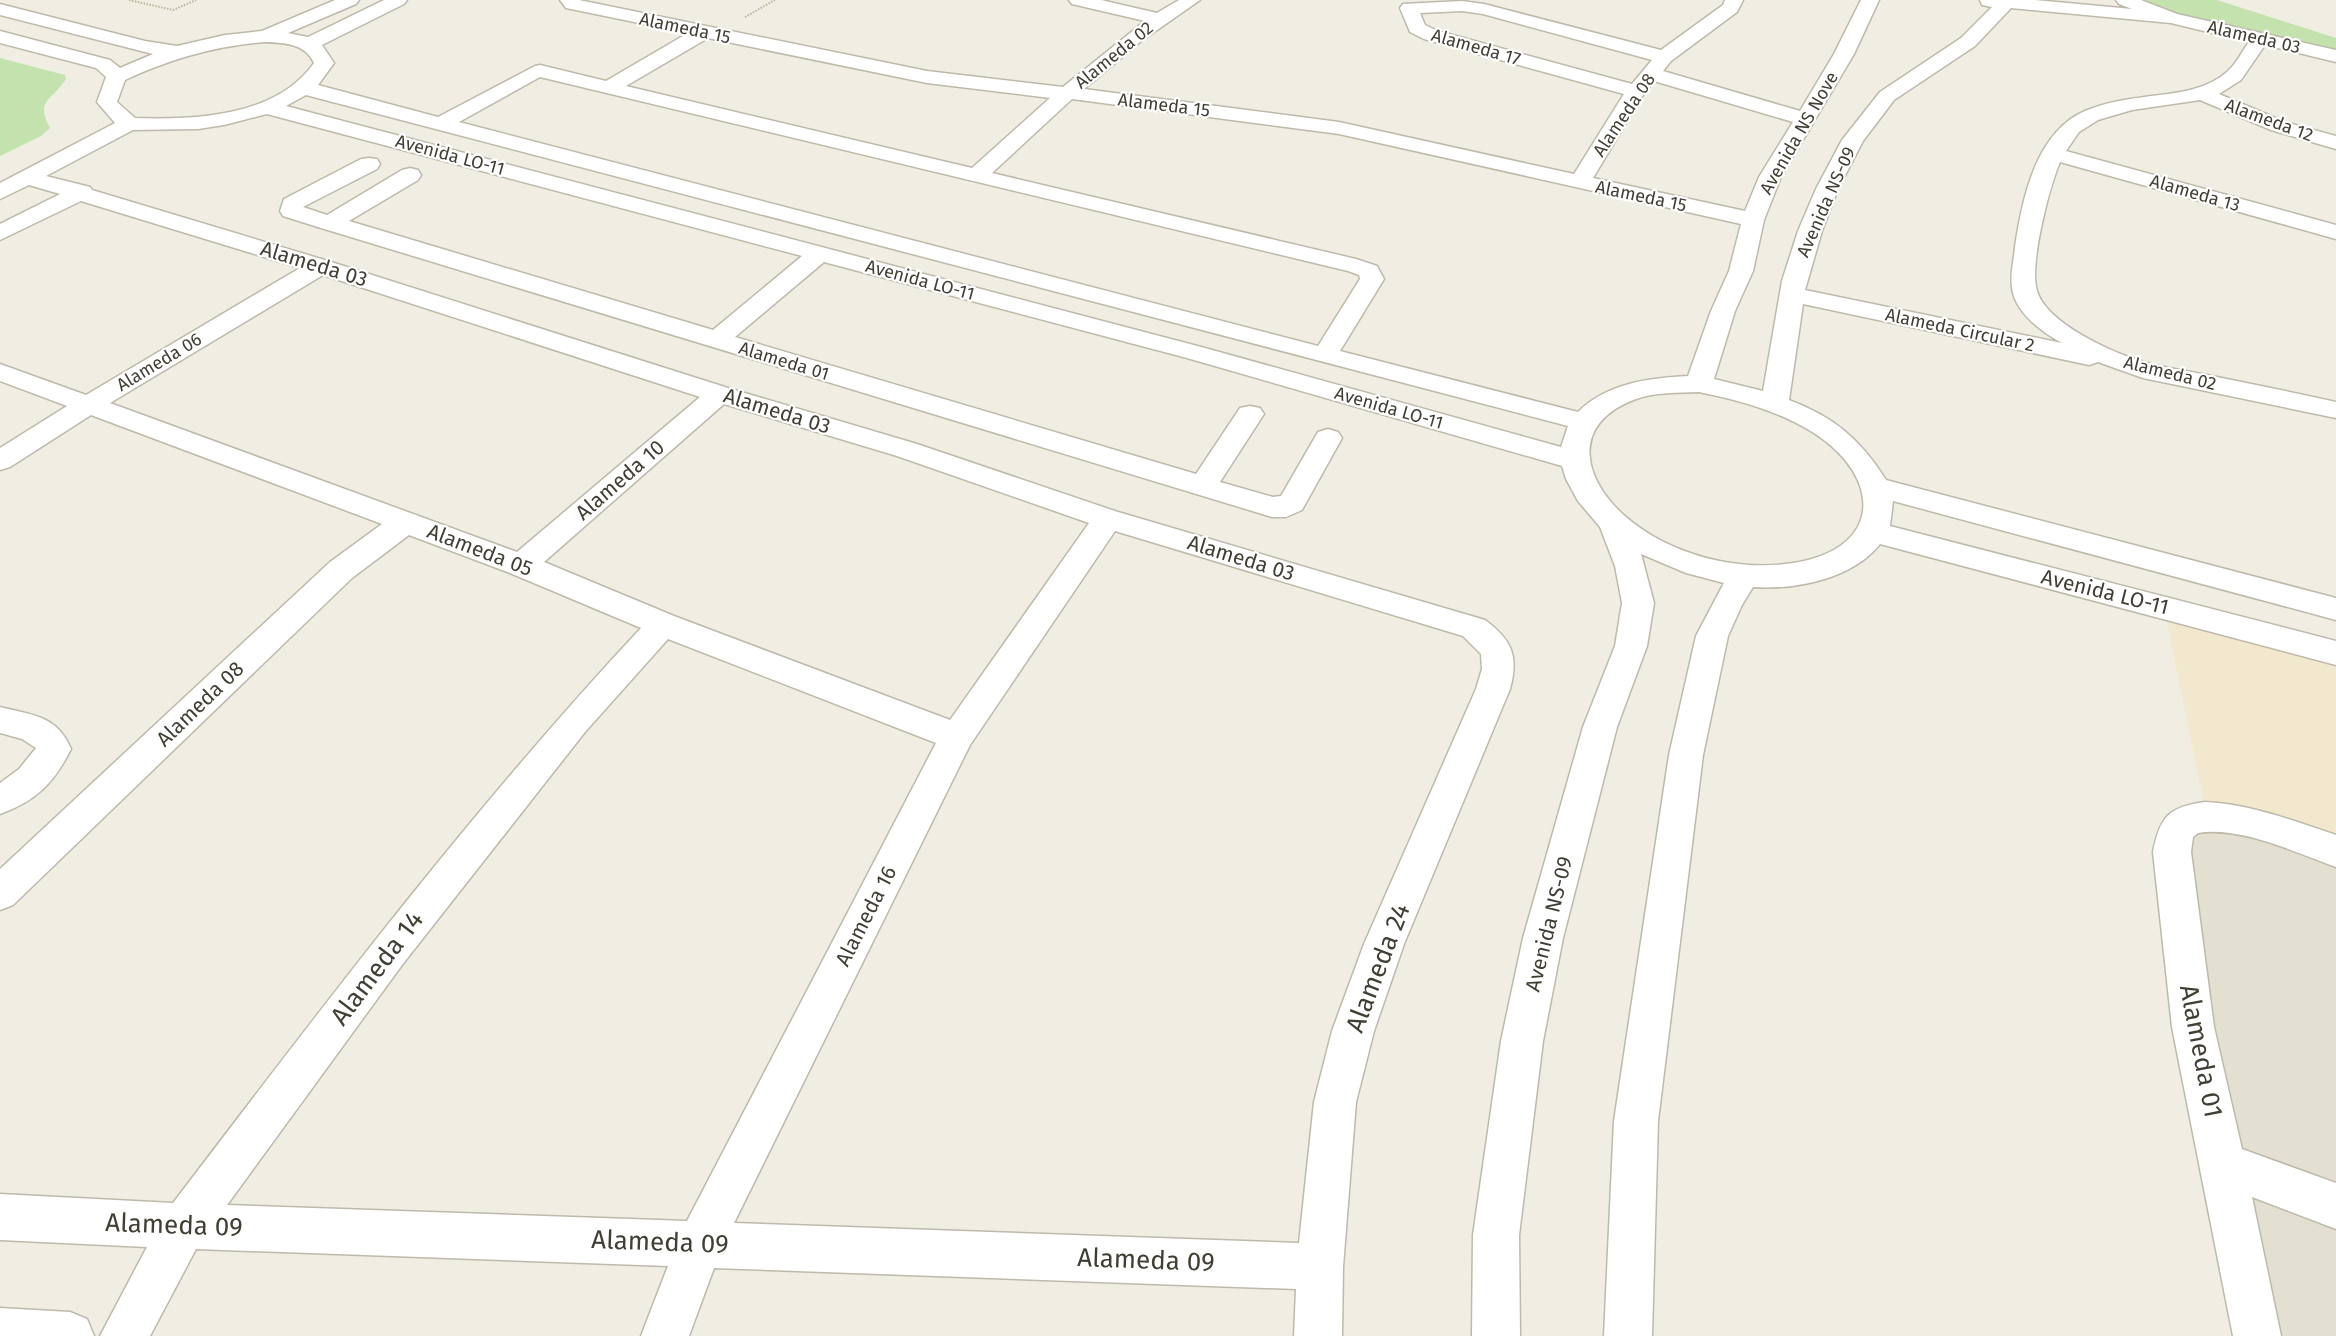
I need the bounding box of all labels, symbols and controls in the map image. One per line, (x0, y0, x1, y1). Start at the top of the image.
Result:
street label: Alameda 15 (637, 8, 733, 48)
street label: Alameda 03 (2205, 16, 2303, 58)
street label: Alameda 02 (1070, 17, 1158, 93)
street label: Alameda 17 (1429, 24, 1523, 70)
street label: Avenida NS Nove (1755, 68, 1843, 198)
street label: Alameda 08 (1588, 69, 1660, 161)
street label: Alameda 15 (1117, 88, 1211, 122)
street label: Alameda 12 (2222, 94, 2316, 146)
street label: Avenida LO-11 (393, 130, 507, 180)
street label: Avenida NS-09 (1792, 143, 1860, 261)
street label: Alameda 13 (2147, 170, 2243, 216)
street label: Alameda 15 (1593, 176, 1689, 216)
street label: Alameda 03 (257, 235, 371, 293)
street label: Avenida LO-11 (863, 255, 977, 305)
street label: Alameda Circular 2 (1883, 303, 2037, 357)
street label: Alameda 06 (112, 328, 206, 396)
street label: Alameda 01 (736, 337, 832, 385)
street label: Alameda 02 (2121, 351, 2219, 395)
street label: Alameda 03 (720, 382, 834, 440)
street label: Avenida LO-11 (1332, 382, 1446, 434)
street label: Alameda 10 (570, 434, 670, 526)
street label: Alameda 05 (424, 518, 536, 582)
street label: Alameda 03 (1184, 529, 1298, 587)
street label: Avenida LO-11 (2039, 564, 2171, 620)
street label: Alameda 08 (151, 656, 249, 752)
street label: Avenida NS-09 (1520, 854, 1578, 994)
street label: Alameda 16 (830, 862, 902, 970)
street label: Alameda 24 (1339, 899, 1417, 1037)
street label: Alameda 14 (324, 905, 430, 1031)
street label: Alameda 01 (2173, 982, 2229, 1120)
street label: Alameda 09 (105, 1207, 243, 1243)
street label: Alameda 09 (591, 1224, 729, 1260)
street label: Alameda 09 (1077, 1242, 1215, 1278)

